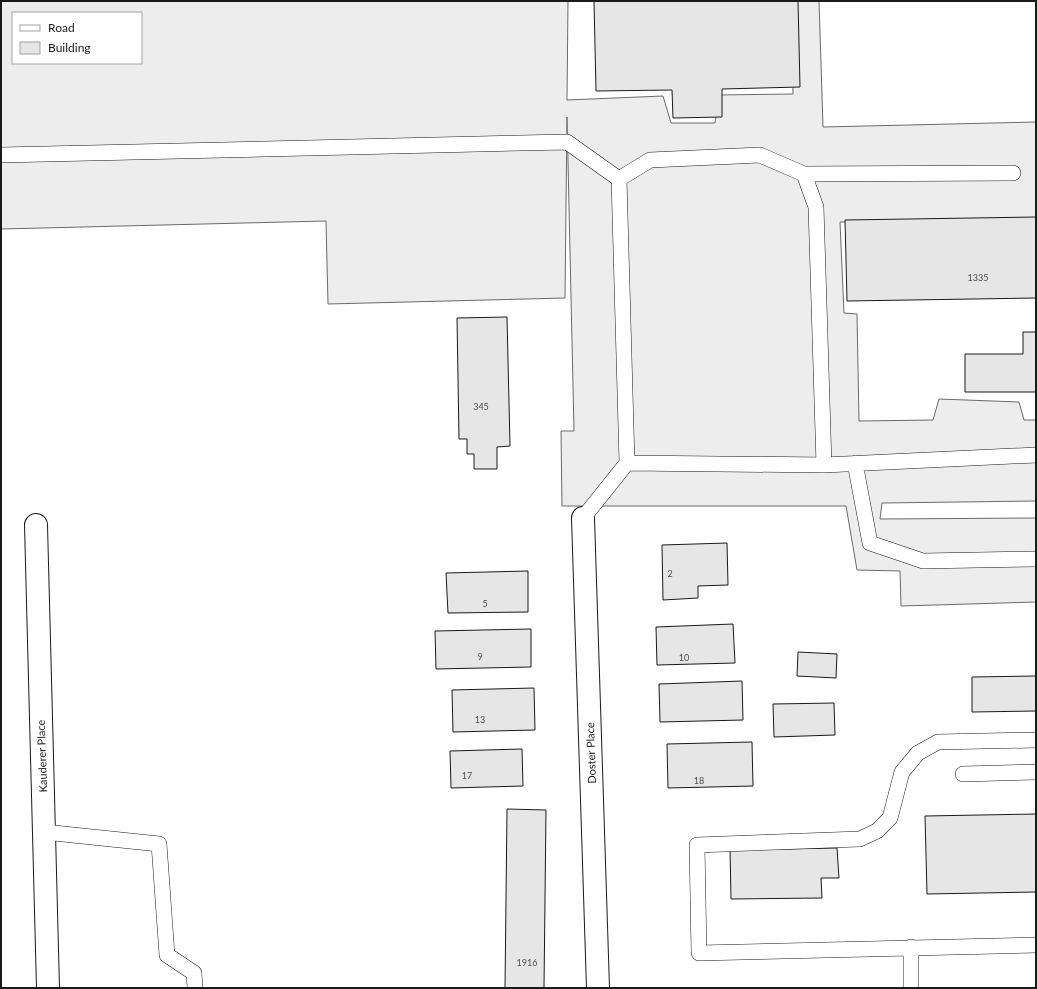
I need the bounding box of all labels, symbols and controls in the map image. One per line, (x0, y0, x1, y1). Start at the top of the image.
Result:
legend (12, 12, 142, 64)
text: Road (48, 20, 75, 35)
text: Building (48, 40, 91, 55)
house number: 1335 (968, 272, 988, 283)
house number: 345 (473, 401, 489, 412)
house number: 2 (667, 568, 673, 579)
house number: 5 (482, 598, 488, 609)
house number: 9 (477, 651, 483, 662)
house number: 10 (679, 652, 689, 663)
house number: 13 (475, 714, 485, 725)
street label: Kauderer Place (34, 719, 49, 793)
street label: Doster Place (583, 722, 598, 784)
house number: 17 (462, 770, 472, 781)
house number: 18 (694, 775, 704, 786)
house number: 1916 (517, 957, 537, 968)

